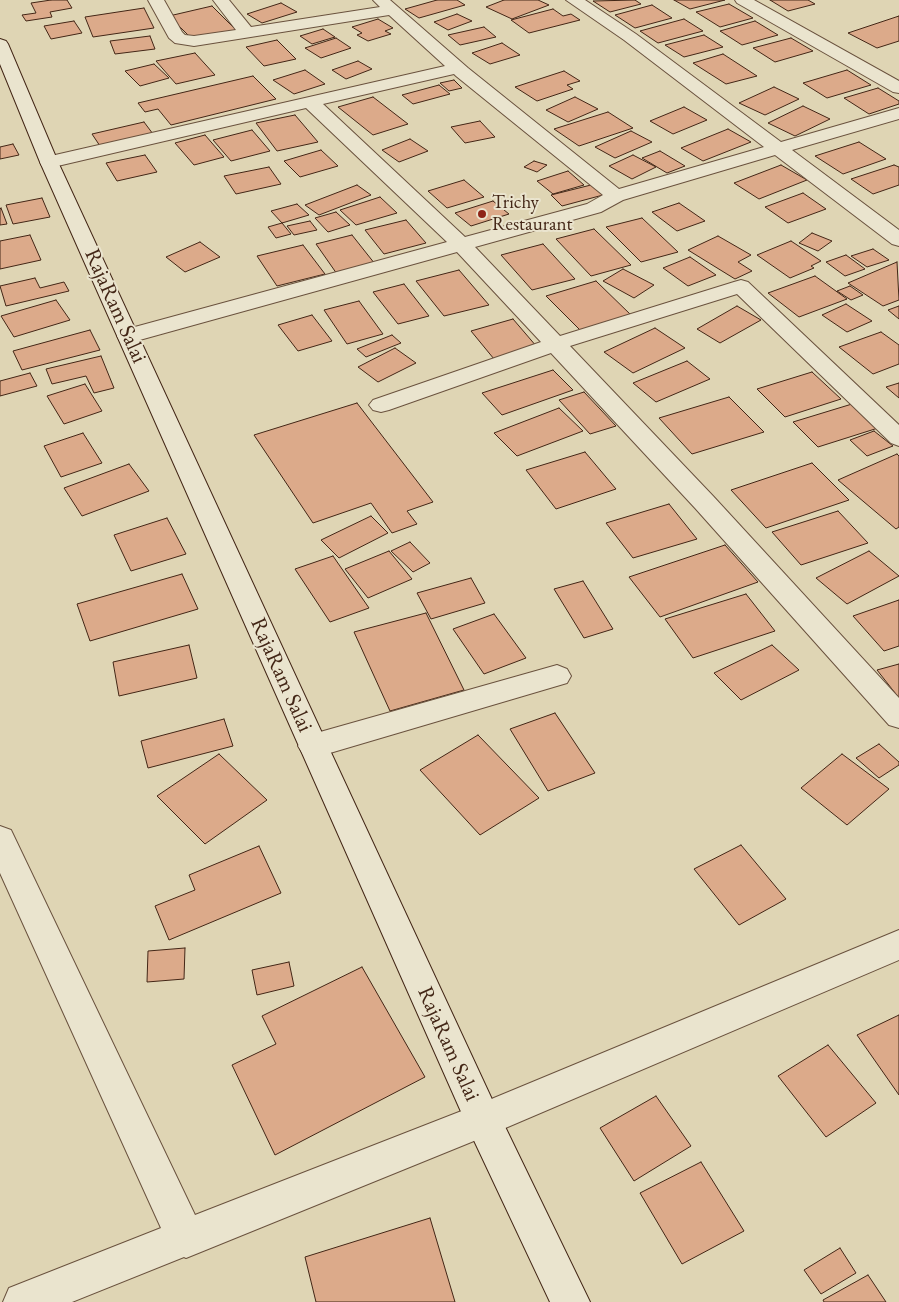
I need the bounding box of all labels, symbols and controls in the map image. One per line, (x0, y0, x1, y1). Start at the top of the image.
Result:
place label: Trichy Restaurant (492, 192, 573, 236)
marker: Trichy Restaurant (476, 208, 488, 220)
street label: RajaRam Salai (78, 245, 152, 367)
street label: RajaRam Salai (244, 614, 318, 736)
street label: RajaRam Salai (411, 983, 485, 1105)

